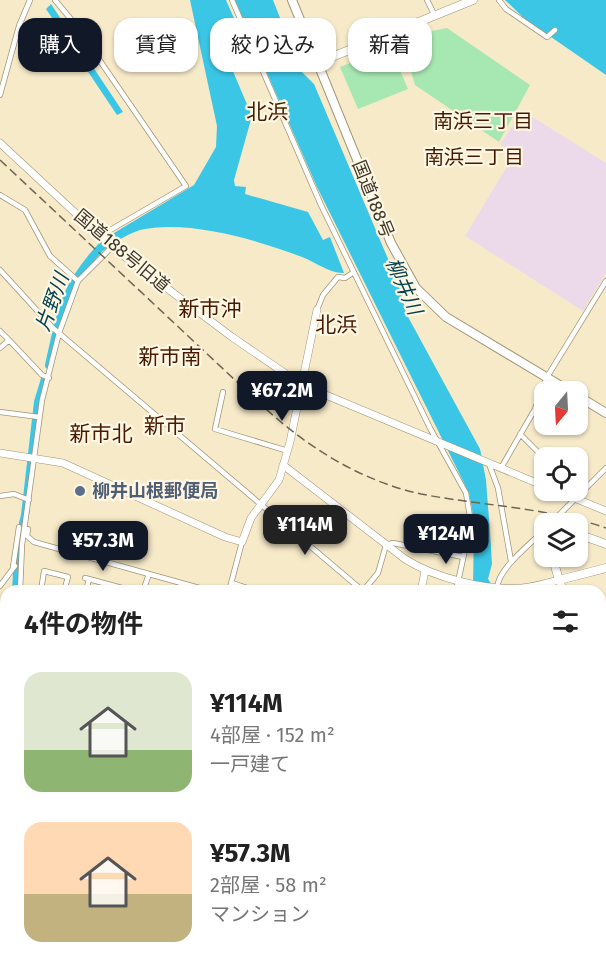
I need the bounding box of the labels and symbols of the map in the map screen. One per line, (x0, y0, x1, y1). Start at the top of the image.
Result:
district label: 北浜 (246, 99, 288, 125)
district label: 南浜三丁目 (433, 109, 533, 133)
district label: 南浜三丁目 (424, 145, 524, 169)
street label: 国道188号 (348, 157, 398, 241)
street label: 国道188号旧道 (70, 205, 174, 297)
water label: 柳井川 (381, 254, 428, 320)
water label: 片野川 (30, 268, 74, 334)
district label: 新市沖 (179, 296, 242, 322)
district label: 北浜 (315, 312, 357, 338)
district label: 新市南 (139, 344, 202, 370)
pin: ¥67.2M (233, 371, 331, 422)
north arrow (534, 381, 588, 435)
district label: 新市 (144, 413, 186, 439)
district label: 新市北 (70, 421, 133, 447)
place label: 柳井山根郵便局 (92, 480, 218, 502)
marker: 柳井山根郵便局 (73, 484, 87, 498)
pin: ¥114M (263, 505, 347, 556)
pin: ¥124M (404, 514, 488, 565)
pin: ¥57.3M (54, 521, 152, 572)

